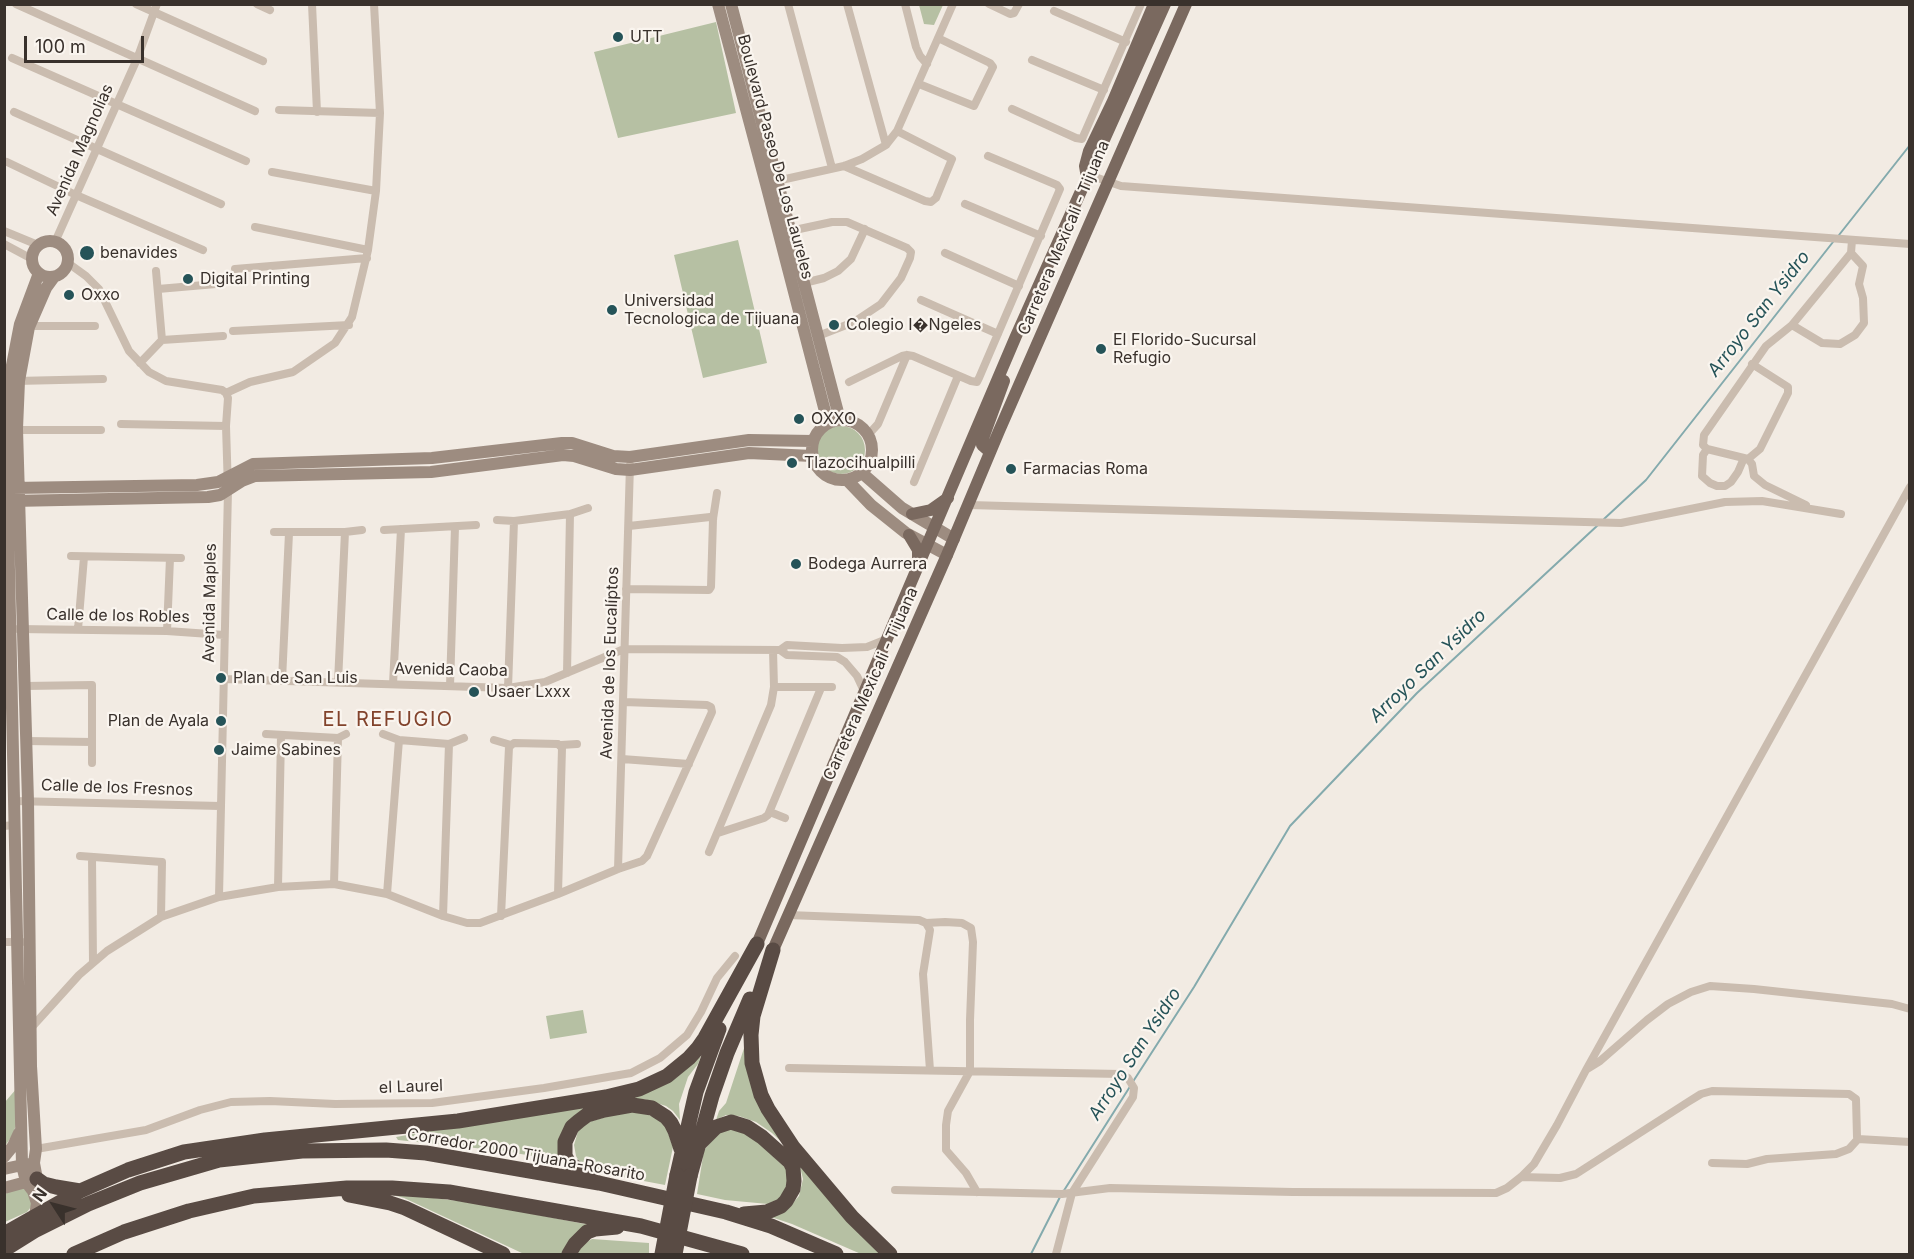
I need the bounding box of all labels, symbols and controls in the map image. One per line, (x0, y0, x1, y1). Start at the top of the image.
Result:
scale bar (27, 24, 147, 62)
place label: UTT (630, 27, 663, 47)
marker: UTT (611, 30, 625, 44)
street label: Boulevard Paseo De Los Laureles (733, 33, 817, 281)
text: 100 m (35, 36, 86, 57)
street label: Avenida Magnolias (42, 81, 118, 219)
street label: Carretera Mexicali - Tijuana (1014, 138, 1114, 338)
place label: benavides (100, 243, 178, 263)
marker: benavides (78, 244, 96, 262)
water label: Arroyo San Ysidro (1703, 247, 1815, 381)
place label: Digital Printing (200, 269, 310, 289)
marker: Digital Printing (181, 272, 195, 286)
place label: Oxxo (81, 285, 120, 305)
marker: Oxxo (62, 288, 76, 302)
place label: Universidad Tecnologica de Tijuana (624, 291, 799, 329)
marker: Universidad Tecnologica de Tijuana (605, 303, 619, 317)
place label: Colegio I�Ngeles (846, 315, 981, 335)
marker: Colegio I�Ngeles (827, 318, 841, 332)
place label: El Florido-Sucursal Refugio (1113, 330, 1256, 368)
marker: El Florido-Sucursal Refugio (1094, 342, 1108, 356)
place label: OXXO (811, 409, 856, 429)
marker: OXXO (792, 412, 806, 426)
place label: Tlazocihualpilli (804, 453, 915, 473)
marker: Tlazocihualpilli (785, 456, 799, 470)
place label: Farmacias Roma (1023, 459, 1148, 479)
marker: Farmacias Roma (1004, 462, 1018, 476)
street label: Avenida Maples (199, 543, 221, 663)
place label: Bodega Aurrera (808, 554, 927, 574)
marker: Bodega Aurrera (789, 557, 803, 571)
street label: Avenida de los Eucalíptos (597, 566, 623, 760)
street label: Carretera Mexicali - Tijuana (820, 584, 922, 784)
street label: Calle de los Robles (46, 605, 190, 627)
water label: Arroyo San Ysidro (1365, 605, 1491, 727)
street label: Avenida Caoba (394, 659, 508, 681)
place label: Plan de San Luis (233, 668, 358, 688)
marker: Plan de San Luis (214, 671, 228, 685)
place label: Usaer Lxxx (486, 682, 570, 702)
marker: Usaer Lxxx (467, 685, 481, 699)
district label: EL REFUGIO (322, 708, 454, 732)
place label: Plan de Ayala (108, 711, 209, 731)
marker: Plan de Ayala (214, 714, 228, 728)
place label: Jaime Sabines (231, 740, 341, 760)
marker: Jaime Sabines (212, 743, 226, 757)
street label: Calle de los Fresnos (41, 776, 193, 800)
water label: Arroyo San Ysidro (1084, 984, 1186, 1124)
street label: el Laurel (379, 1076, 443, 1098)
street label: Corredor 2000 Tijuana-Rosarito (406, 1125, 646, 1185)
north arrow (24, 1175, 84, 1235)
text: N (28, 1184, 51, 1205)

